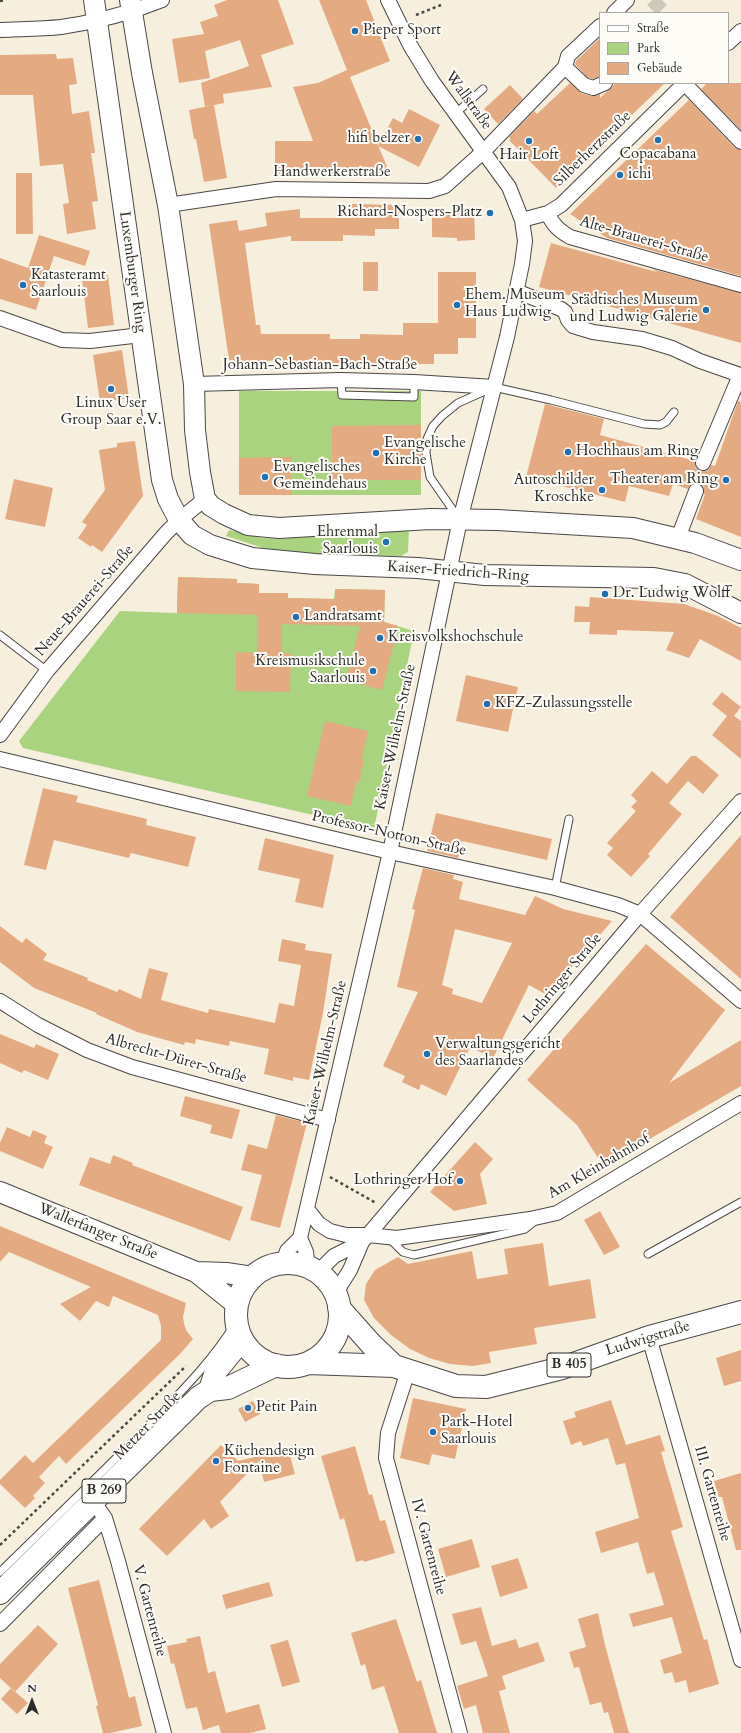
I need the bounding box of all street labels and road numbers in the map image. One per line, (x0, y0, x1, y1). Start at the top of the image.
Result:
street label: Wallstraße (441, 68, 495, 134)
street label: Silberherzstraße (551, 108, 635, 190)
street label: Handwerkerstraße (273, 164, 391, 182)
street label: Luxemburger Ring (115, 210, 149, 334)
street label: Alte-Brauerei-Straße (578, 213, 710, 267)
street label: Johann-Sebastian-Bach-Straße (223, 357, 417, 375)
street label: Neue-Brauerei-Straße (32, 542, 138, 660)
street label: Kaiser-Friedrich-Ring (387, 558, 529, 586)
street label: Kaiser-Wilhelm-Straße (372, 662, 420, 812)
street label: Professor-Notton-Straße (310, 807, 468, 861)
street label: Lothringer Straße (520, 930, 606, 1028)
street label: Kaiser-Wilhelm-Straße (301, 979, 351, 1127)
street label: Albrecht-Dürer-Straße (103, 1030, 249, 1088)
street label: Am Kleinbahnhof (545, 1131, 653, 1203)
street label: Wallerfanger Straße (36, 1200, 160, 1264)
street label: Ludwigstraße (604, 1318, 692, 1360)
road number: B 405 (547, 1353, 591, 1377)
street label: Metzer Straße (111, 1388, 185, 1464)
street label: III. Gartenreihe (690, 1444, 734, 1544)
road number: B 269 (82, 1479, 126, 1503)
street label: IV. Gartenreihe (406, 1497, 450, 1597)
street label: V. Gartenreihe (128, 1563, 170, 1659)

